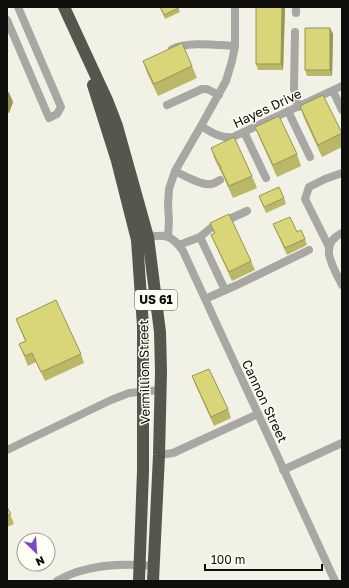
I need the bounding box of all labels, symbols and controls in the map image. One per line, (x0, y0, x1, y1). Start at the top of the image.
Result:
street label: Hayes Drive (230, 85, 304, 131)
road number: US 61 (135, 290, 177, 310)
street label: Vermillion Street (135, 319, 153, 425)
street label: Cannon Street (239, 357, 291, 445)
north arrow (16, 532, 56, 572)
scale bar (205, 546, 322, 572)
text: 100 m (211, 552, 245, 567)
text: N (34, 554, 47, 569)

